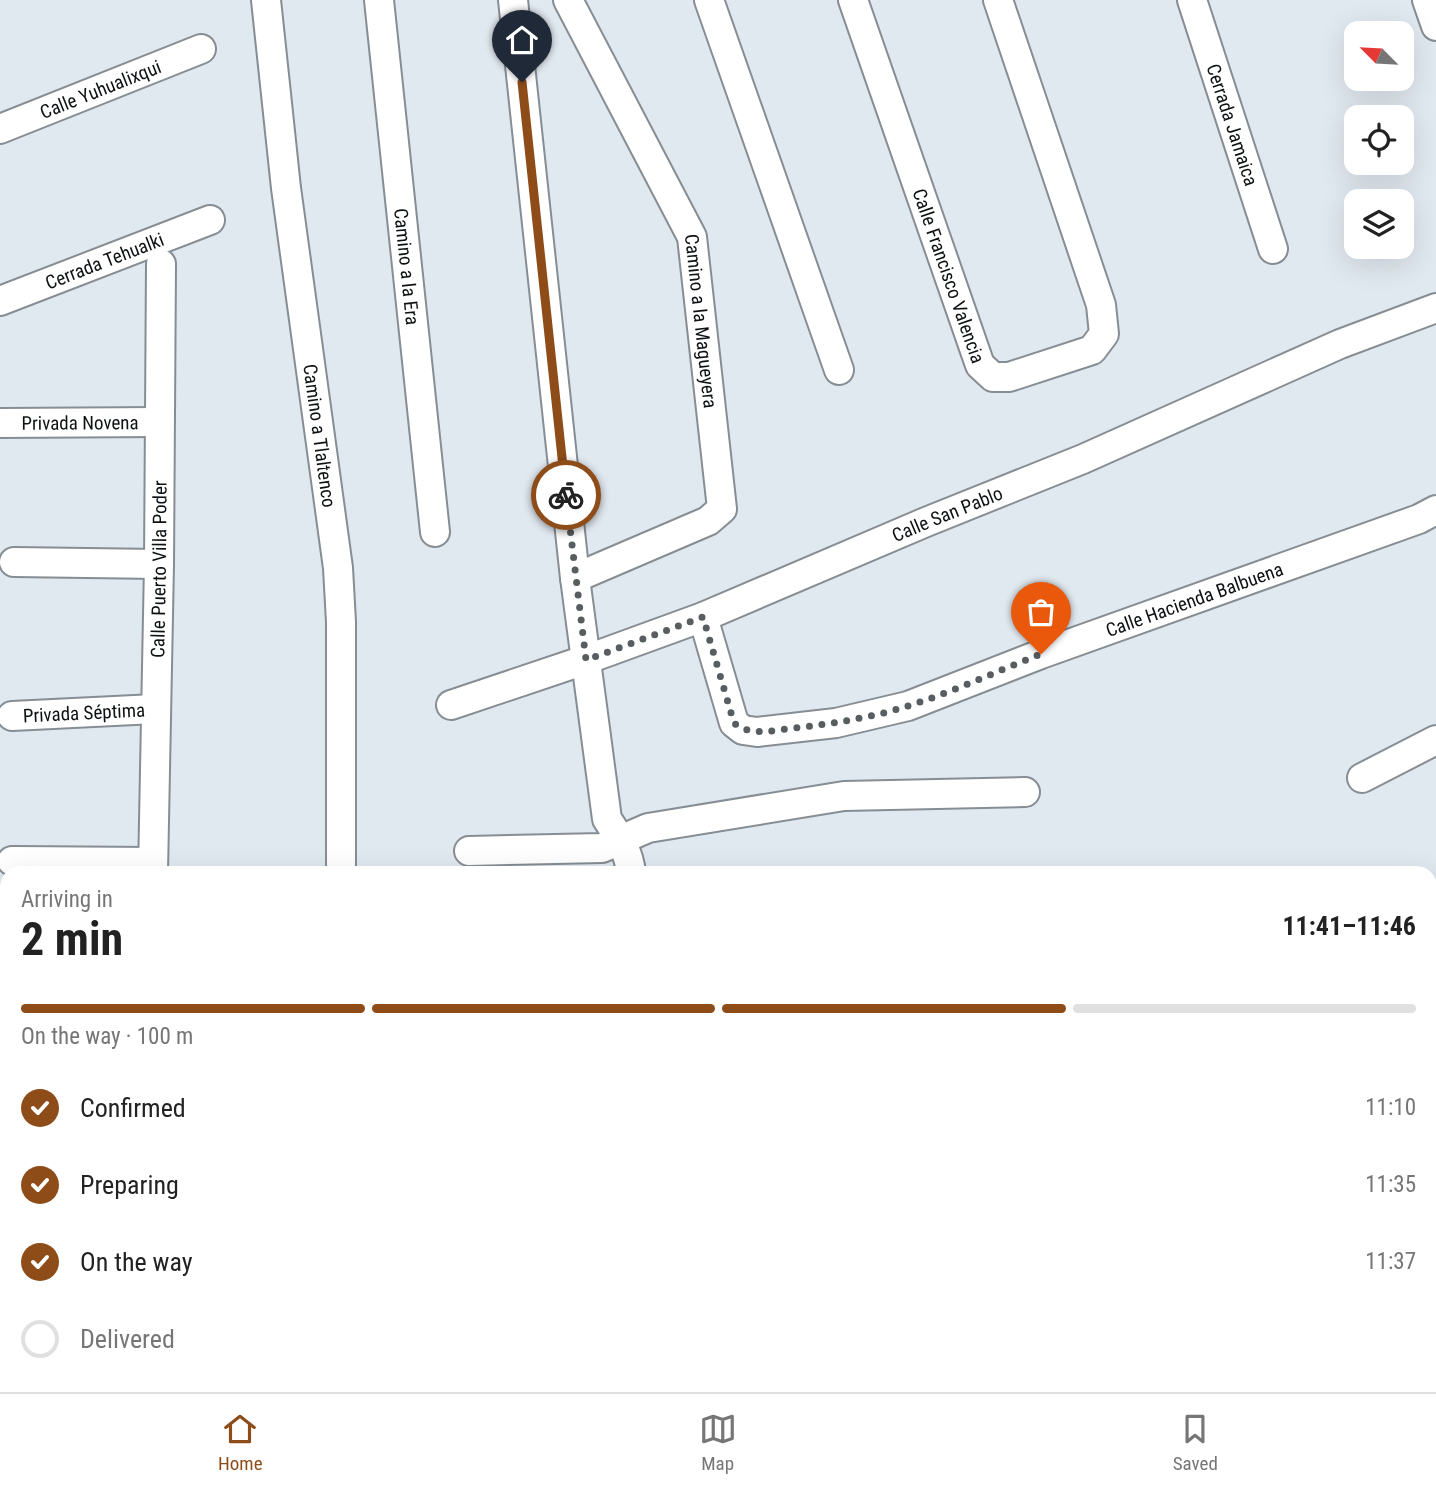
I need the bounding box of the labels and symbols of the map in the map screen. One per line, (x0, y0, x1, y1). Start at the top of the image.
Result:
pin (492, 10, 552, 82)
north arrow (1344, 21, 1414, 91)
street label: Calle Yuhualixqui (37, 55, 164, 123)
street label: Cerrada Jamaica (1202, 61, 1263, 188)
street label: Calle Francisco Valencia (908, 185, 990, 366)
street label: Camino a la Era (389, 207, 425, 326)
street label: Cerrada Tehualki (42, 227, 167, 294)
street label: Camino a la Magueyera (680, 233, 722, 409)
street label: Camino a Tlaltenco (299, 362, 341, 509)
street label: Privada Novena (21, 411, 139, 434)
courier (531, 460, 601, 530)
street label: Calle Puerto Villa Poder (146, 480, 171, 658)
street label: Calle San Pablo (888, 481, 1006, 547)
street label: Calle Hacienda Balbuena (1102, 557, 1286, 641)
pin (1011, 582, 1071, 654)
street label: Privada Séptima (22, 698, 146, 727)

